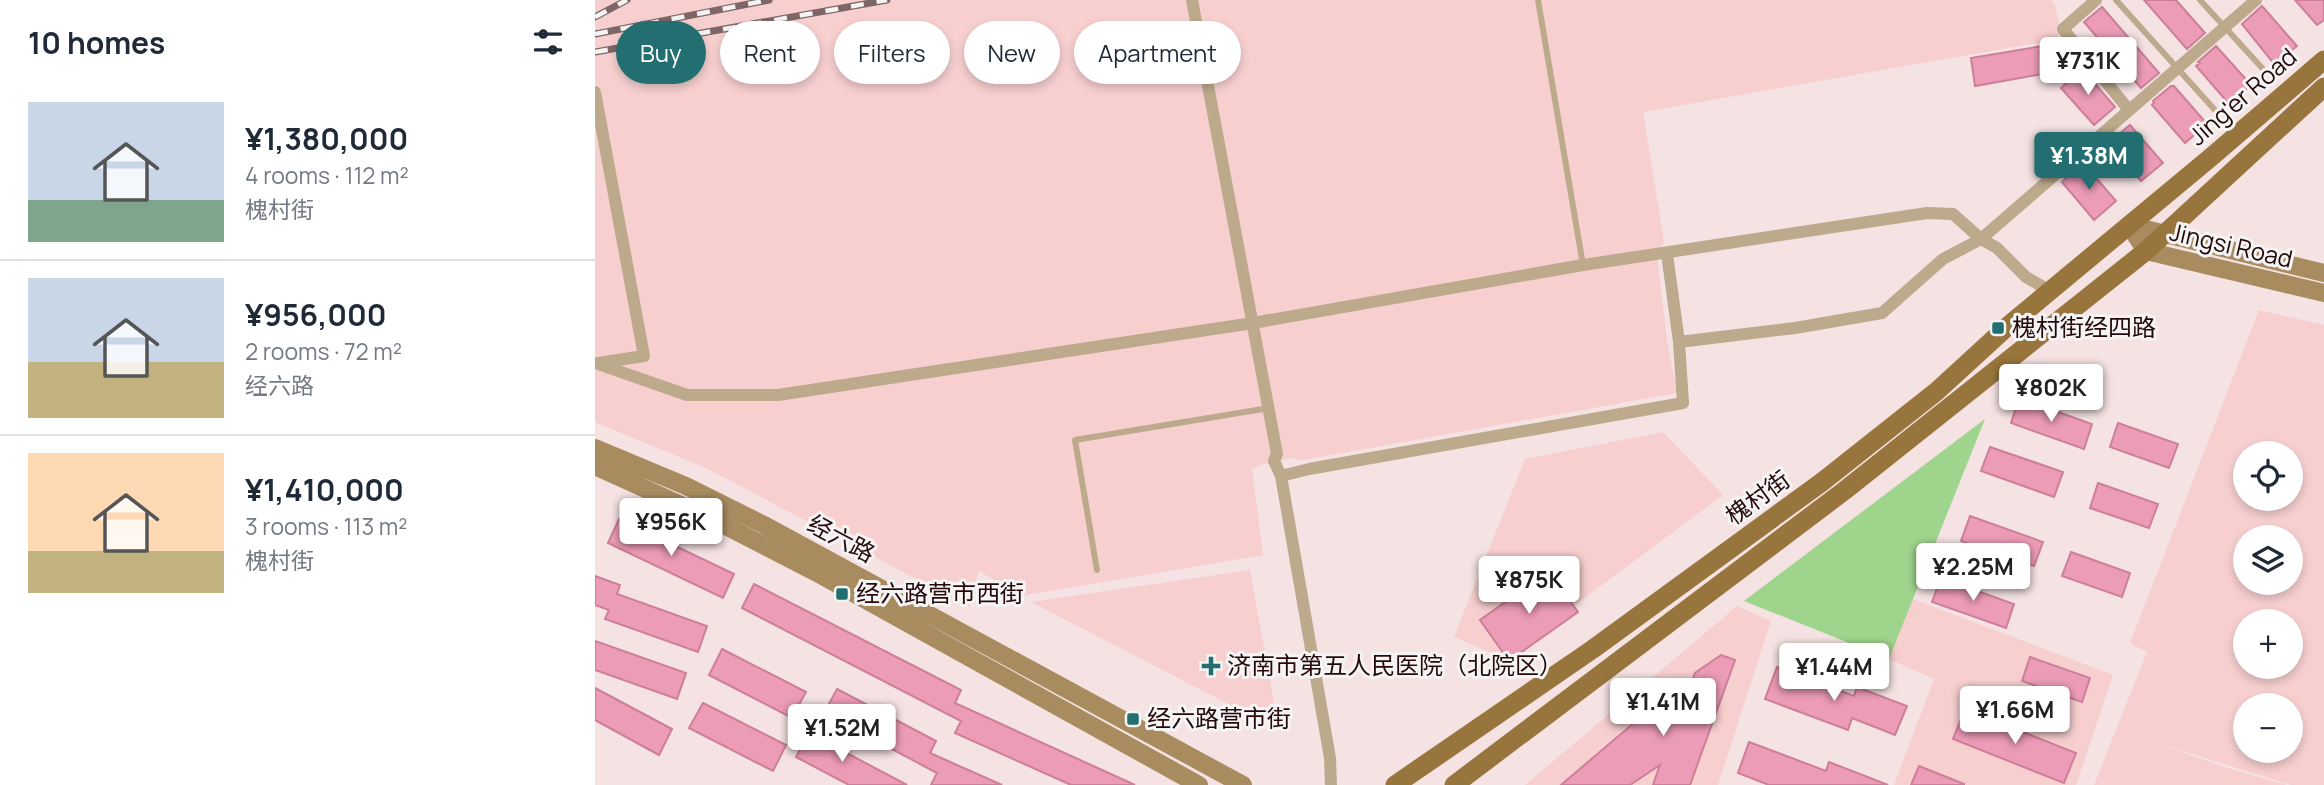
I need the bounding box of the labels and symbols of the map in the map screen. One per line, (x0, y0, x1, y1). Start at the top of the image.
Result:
pin: ¥731K (2039, 38, 2137, 97)
street label: Jing'er Road (2181, 40, 2303, 152)
pin: ¥1.38M (2032, 132, 2146, 192)
street label: Jingsi Road (2167, 214, 2296, 275)
place label: 槐村街经四路 (2012, 310, 2156, 343)
marker: 槐村街经四路 (1990, 320, 2006, 336)
pin: ¥802K (2002, 364, 2100, 424)
street label: 槐村街 (1718, 462, 1796, 531)
pin: ¥956K (622, 498, 720, 558)
street label: 经六路 (802, 506, 881, 569)
pin: ¥2.25M (1916, 544, 2030, 603)
pin: ¥875K (1480, 556, 1578, 616)
place label: 经六路营市西街 (856, 576, 1024, 609)
marker: 经六路营市西街 (834, 586, 850, 602)
pin: ¥1.44M (1777, 644, 1891, 703)
place label: 济南市第五人民医院（北院区） (1227, 648, 1563, 681)
marker: 济南市第五人民医院（北院区） (1201, 656, 1221, 676)
pin: ¥1.41M (1606, 678, 1720, 738)
pin: ¥1.66M (1958, 686, 2072, 746)
place label: 经六路营市街 (1147, 701, 1291, 734)
pin: ¥1.52M (785, 704, 899, 764)
marker: 经六路营市街 (1125, 711, 1141, 727)

